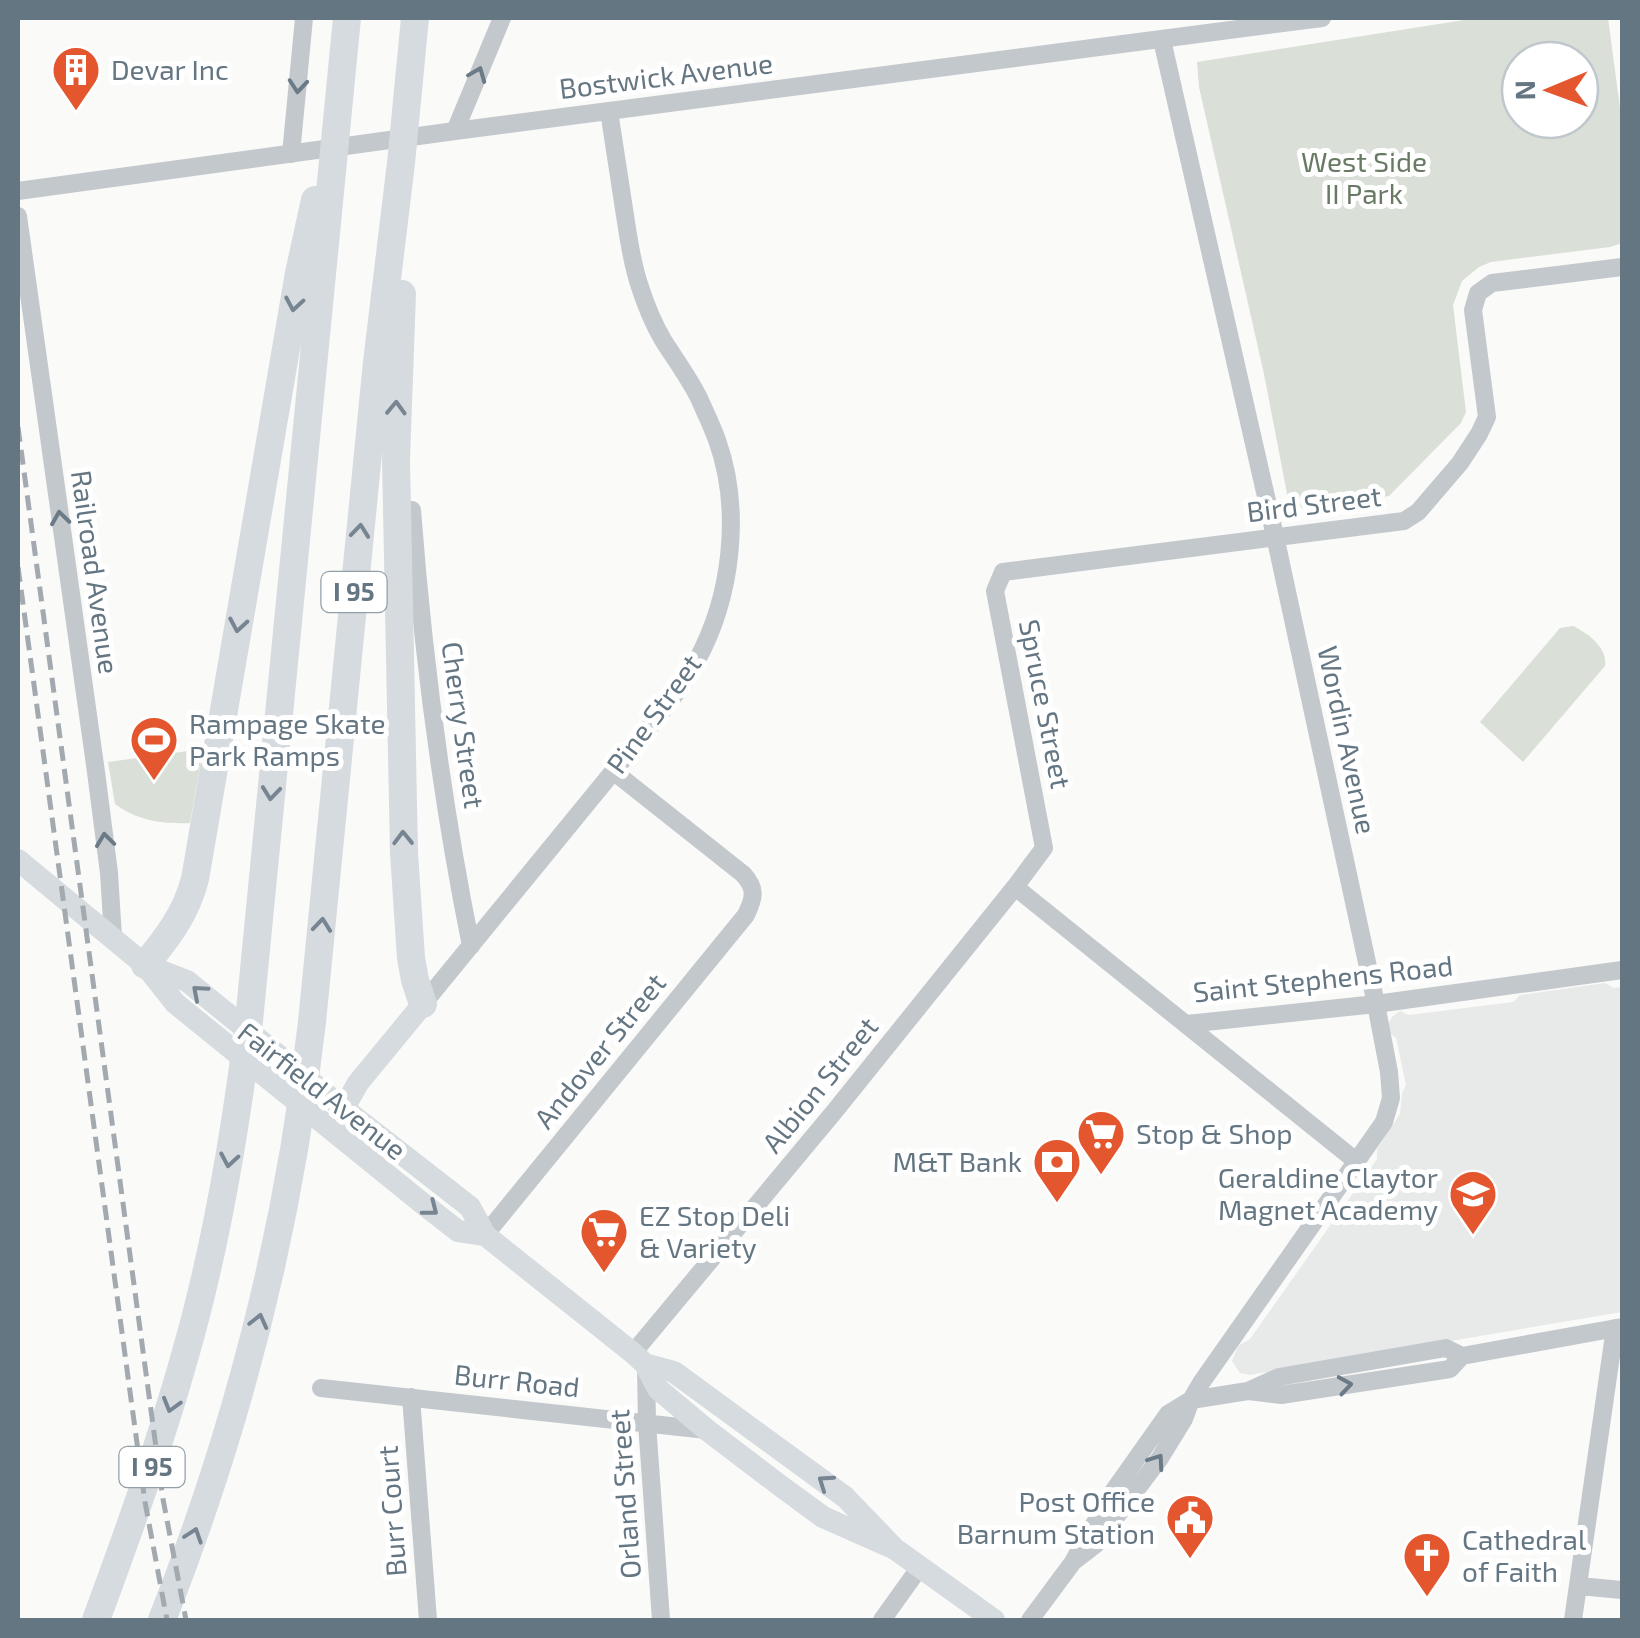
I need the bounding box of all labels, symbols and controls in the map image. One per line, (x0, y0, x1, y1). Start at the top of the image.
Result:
north arrow (1500, 40, 1600, 140)
building icon: Devar Inc (50, 44, 102, 112)
street label: Bostwick Avenue (557, 45, 775, 105)
place label: Devar Inc (111, 52, 229, 86)
one-way arrow (467, 66, 487, 84)
one-way arrow (288, 78, 310, 94)
text: N (1507, 80, 1541, 101)
park label: West Side II Park (1301, 144, 1427, 210)
one-way arrow (284, 296, 305, 313)
one-way arrow (386, 400, 407, 416)
street label: Railroad Avenue (65, 468, 127, 676)
street label: Bird Street (1245, 478, 1383, 528)
one-way arrow (50, 510, 71, 526)
one-way arrow (349, 523, 370, 539)
road number: I 95 (322, 572, 386, 612)
one-way arrow (228, 616, 249, 633)
street label: Spruce Street (1013, 616, 1079, 791)
street label: Cherry Street (435, 639, 493, 810)
street label: Wordin Avenue (1311, 643, 1385, 837)
street label: Pine Street (599, 647, 708, 780)
place label: Rampage Skate Park Ramps (189, 706, 386, 772)
sports icon: Rampage Skate Park Ramps (128, 714, 180, 782)
one-way arrow (261, 785, 283, 801)
one-way arrow (393, 830, 414, 846)
one-way arrow (95, 832, 116, 848)
one-way arrow (310, 916, 332, 932)
street label: Saint Stephens Road (1191, 947, 1455, 1009)
street label: Andover Street (526, 966, 672, 1135)
one-way arrow (192, 986, 211, 1004)
street label: Albion Street (754, 1010, 884, 1159)
street label: Fairfield Avenue (232, 1014, 413, 1166)
supermarket icon: Stop & Shop (1075, 1108, 1127, 1176)
place label: Stop & Shop (1136, 1116, 1293, 1150)
bank icon: M&T Bank (1031, 1136, 1083, 1204)
place label: M&T Bank (892, 1144, 1022, 1178)
one-way arrow (219, 1152, 240, 1168)
place label: Geraldine Claytor Magnet Academy (1218, 1160, 1438, 1226)
school or university icon: Geraldine Claytor Magnet Academy (1447, 1168, 1499, 1236)
one-way arrow (420, 1198, 438, 1215)
place label: EZ Stop Deli & Variety (639, 1198, 790, 1264)
supermarket icon: EZ Stop Deli & Variety (578, 1206, 630, 1274)
one-way arrow (247, 1313, 268, 1330)
street label: Burr Road (453, 1357, 581, 1403)
one-way arrow (1336, 1375, 1353, 1396)
one-way arrow (162, 1395, 183, 1412)
street label: Orland Street (601, 1408, 647, 1580)
street label: Burr Court (369, 1444, 413, 1578)
road number: I 95 (120, 1447, 184, 1487)
one-way arrow (1145, 1453, 1163, 1472)
one-way arrow (817, 1476, 836, 1494)
place label: Post Office Barnum Station (957, 1484, 1155, 1550)
public building icon: Post Office Barnum Station (1164, 1492, 1216, 1560)
place label: Cathedral of Faith (1462, 1522, 1587, 1588)
one-way arrow (182, 1527, 203, 1544)
church icon: Cathedral of Faith (1401, 1530, 1453, 1598)

